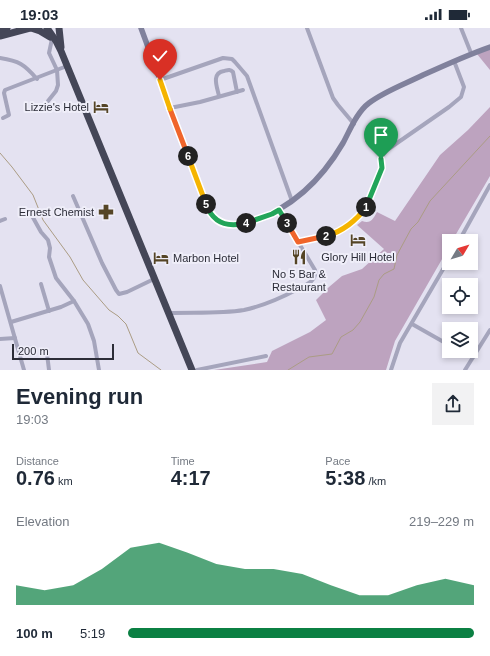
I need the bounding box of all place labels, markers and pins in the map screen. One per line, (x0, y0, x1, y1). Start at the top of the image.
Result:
pin (143, 39, 177, 80)
hotel icon: Lizzie's Hotel (92, 98, 110, 116)
place label: Lizzie's Hotel (25, 101, 89, 113)
pin (364, 118, 398, 159)
pin: 6 (178, 146, 198, 166)
pin: 5 (196, 194, 216, 214)
pin: 1 (356, 197, 376, 217)
pharmacy icon: Ernest Chemist (97, 203, 115, 221)
place label: Ernest Chemist (19, 206, 94, 218)
pin: 4 (236, 213, 256, 233)
pin: 3 (277, 213, 297, 233)
pin: 2 (316, 226, 336, 246)
hotel icon: Glory Hill Hotel (349, 231, 367, 249)
restaurant icon: No 5 Bar & Restaurant (290, 248, 308, 266)
hotel icon: Marbon Hotel (152, 249, 170, 267)
place label: Glory Hill Hotel (321, 251, 395, 263)
place label: Marbon Hotel (173, 252, 239, 264)
place label: No 5 Bar & Restaurant (272, 268, 327, 293)

